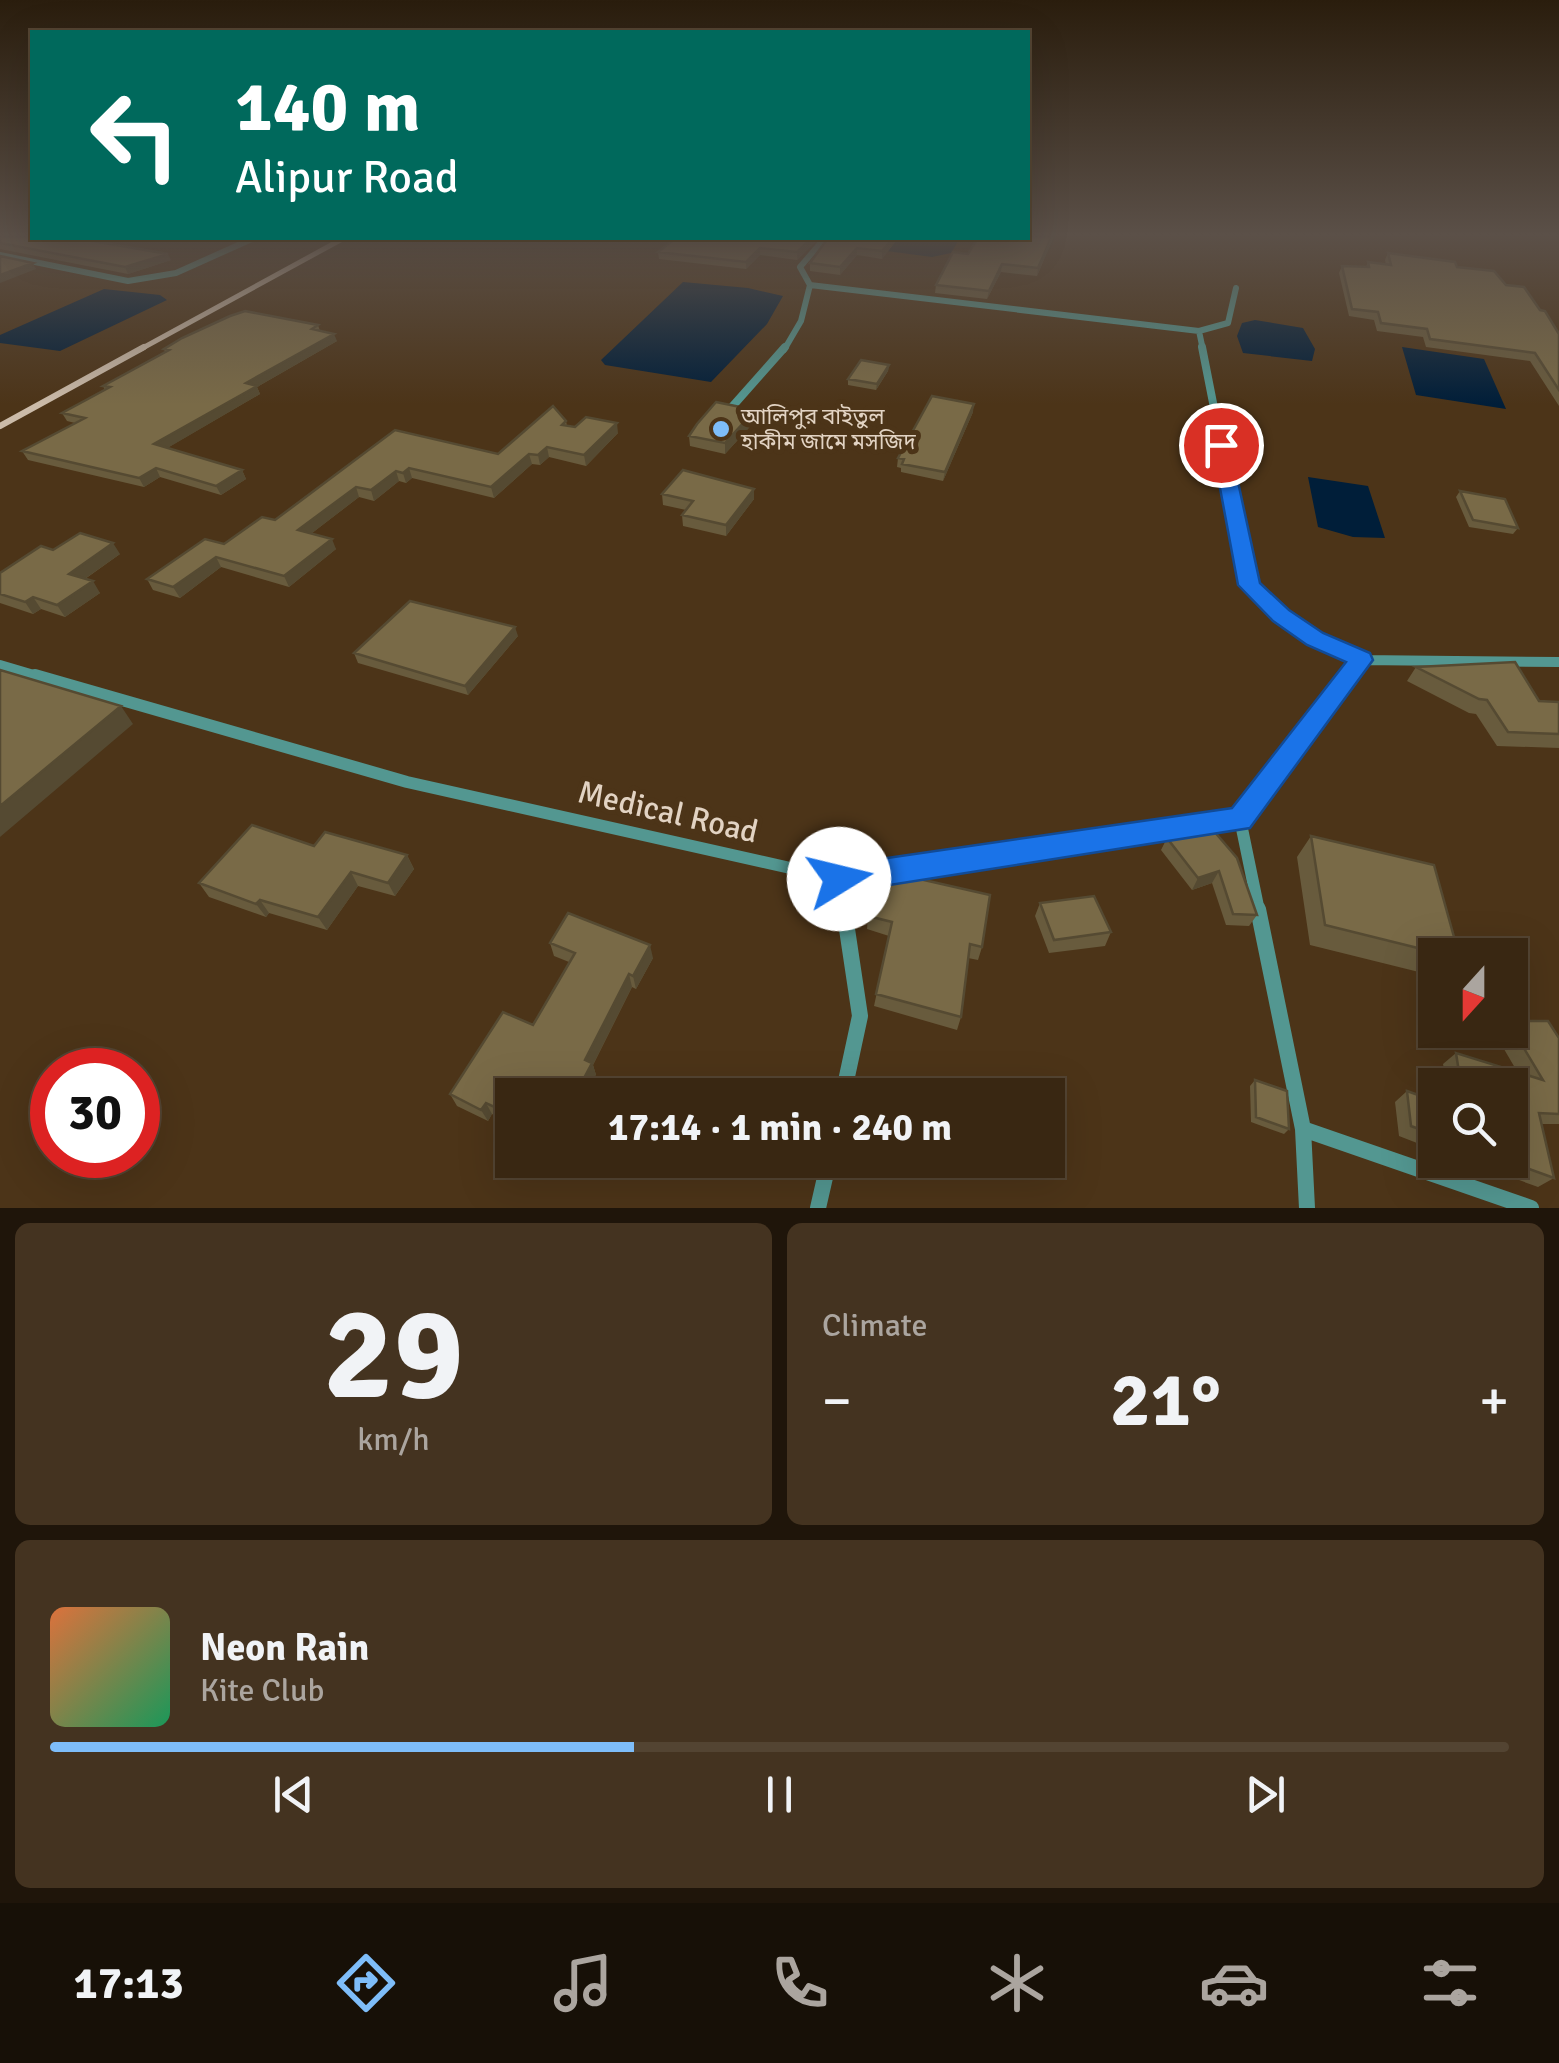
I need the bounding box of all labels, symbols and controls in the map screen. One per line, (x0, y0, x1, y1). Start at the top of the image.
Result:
text: 140 m (235, 64, 420, 150)
icon: left (70, 70, 200, 200)
text: Alipur Road (235, 150, 459, 205)
place label: আলিপুর বাইতুল হাকীম জামে মসজিদ (740, 403, 917, 455)
pin (1179, 403, 1264, 488)
marker: আলিপুর বাইতুল হাকীম জামে মসজিদ (710, 418, 732, 440)
icon: arrive (1194, 418, 1249, 473)
street label: Medical Road (574, 772, 762, 852)
position arrow (787, 827, 891, 931)
north arrow (1418, 938, 1528, 1048)
map controls (1418, 938, 1528, 1178)
speed limit sign: 30 (30, 1048, 160, 1178)
button: search (1418, 1068, 1528, 1178)
text: 17:14 · 1 min · 240 m (608, 1104, 952, 1151)
text: 29 (323, 1275, 464, 1435)
text: Climate (822, 1306, 928, 1345)
text: 21° (1110, 1354, 1221, 1447)
text: − (822, 1367, 852, 1435)
text: + (1479, 1367, 1509, 1435)
text: km/h (357, 1420, 430, 1459)
text: Neon Rain (200, 1624, 369, 1671)
text: Kite Club (200, 1671, 324, 1710)
icon: previous (266, 1767, 321, 1822)
icon: pause (752, 1767, 807, 1822)
icon: next (1238, 1767, 1293, 1822)
icon: directions (331, 1948, 401, 2018)
icon: music (548, 1948, 618, 2018)
icon: phone (765, 1948, 835, 2018)
icon: climate (982, 1948, 1052, 2018)
icon: car (1199, 1948, 1269, 2018)
icon: filters (1415, 1948, 1485, 2018)
text: 17:13 (73, 1956, 184, 2011)

